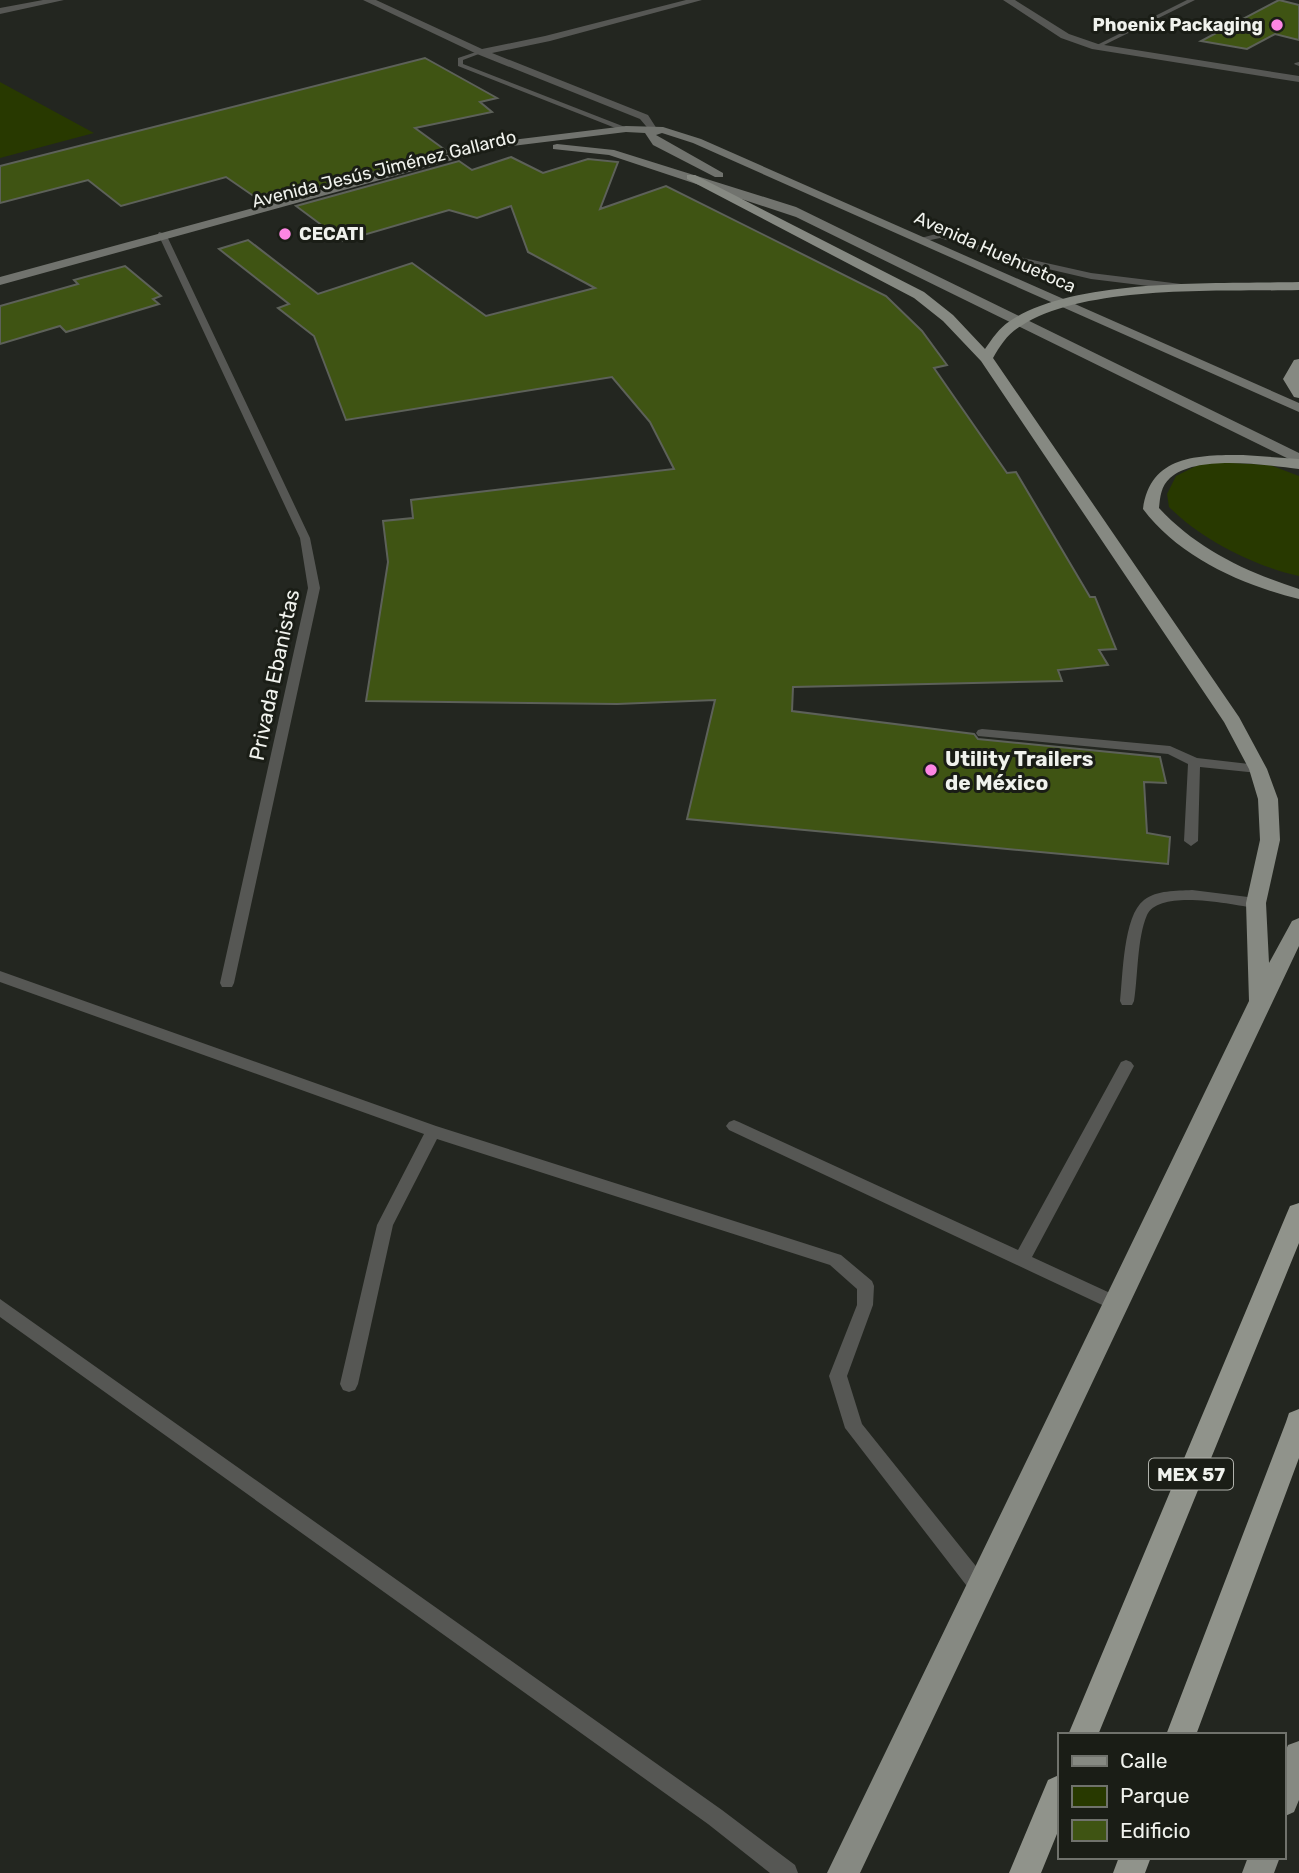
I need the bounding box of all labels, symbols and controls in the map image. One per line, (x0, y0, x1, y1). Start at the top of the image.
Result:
place label: Phoenix Packaging (1093, 14, 1263, 36)
marker: Phoenix Packaging (1269, 17, 1285, 33)
street label: Avenida Jesús Jiménez Gallardo (250, 125, 518, 213)
street label: Avenida Huehuetoca (911, 206, 1079, 298)
place label: CECATI (299, 223, 364, 245)
marker: CECATI (277, 226, 293, 242)
street label: Privada Ebanistas (244, 587, 304, 763)
place label: Utility Trailers de México (945, 746, 1093, 795)
marker: Utility Trailers de México (923, 762, 939, 778)
road number: MEX 57 (1149, 1458, 1233, 1490)
legend (1058, 1733, 1285, 1859)
text: Calle (1120, 1748, 1168, 1773)
text: Parque (1120, 1783, 1190, 1808)
text: Edificio (1120, 1818, 1190, 1843)

